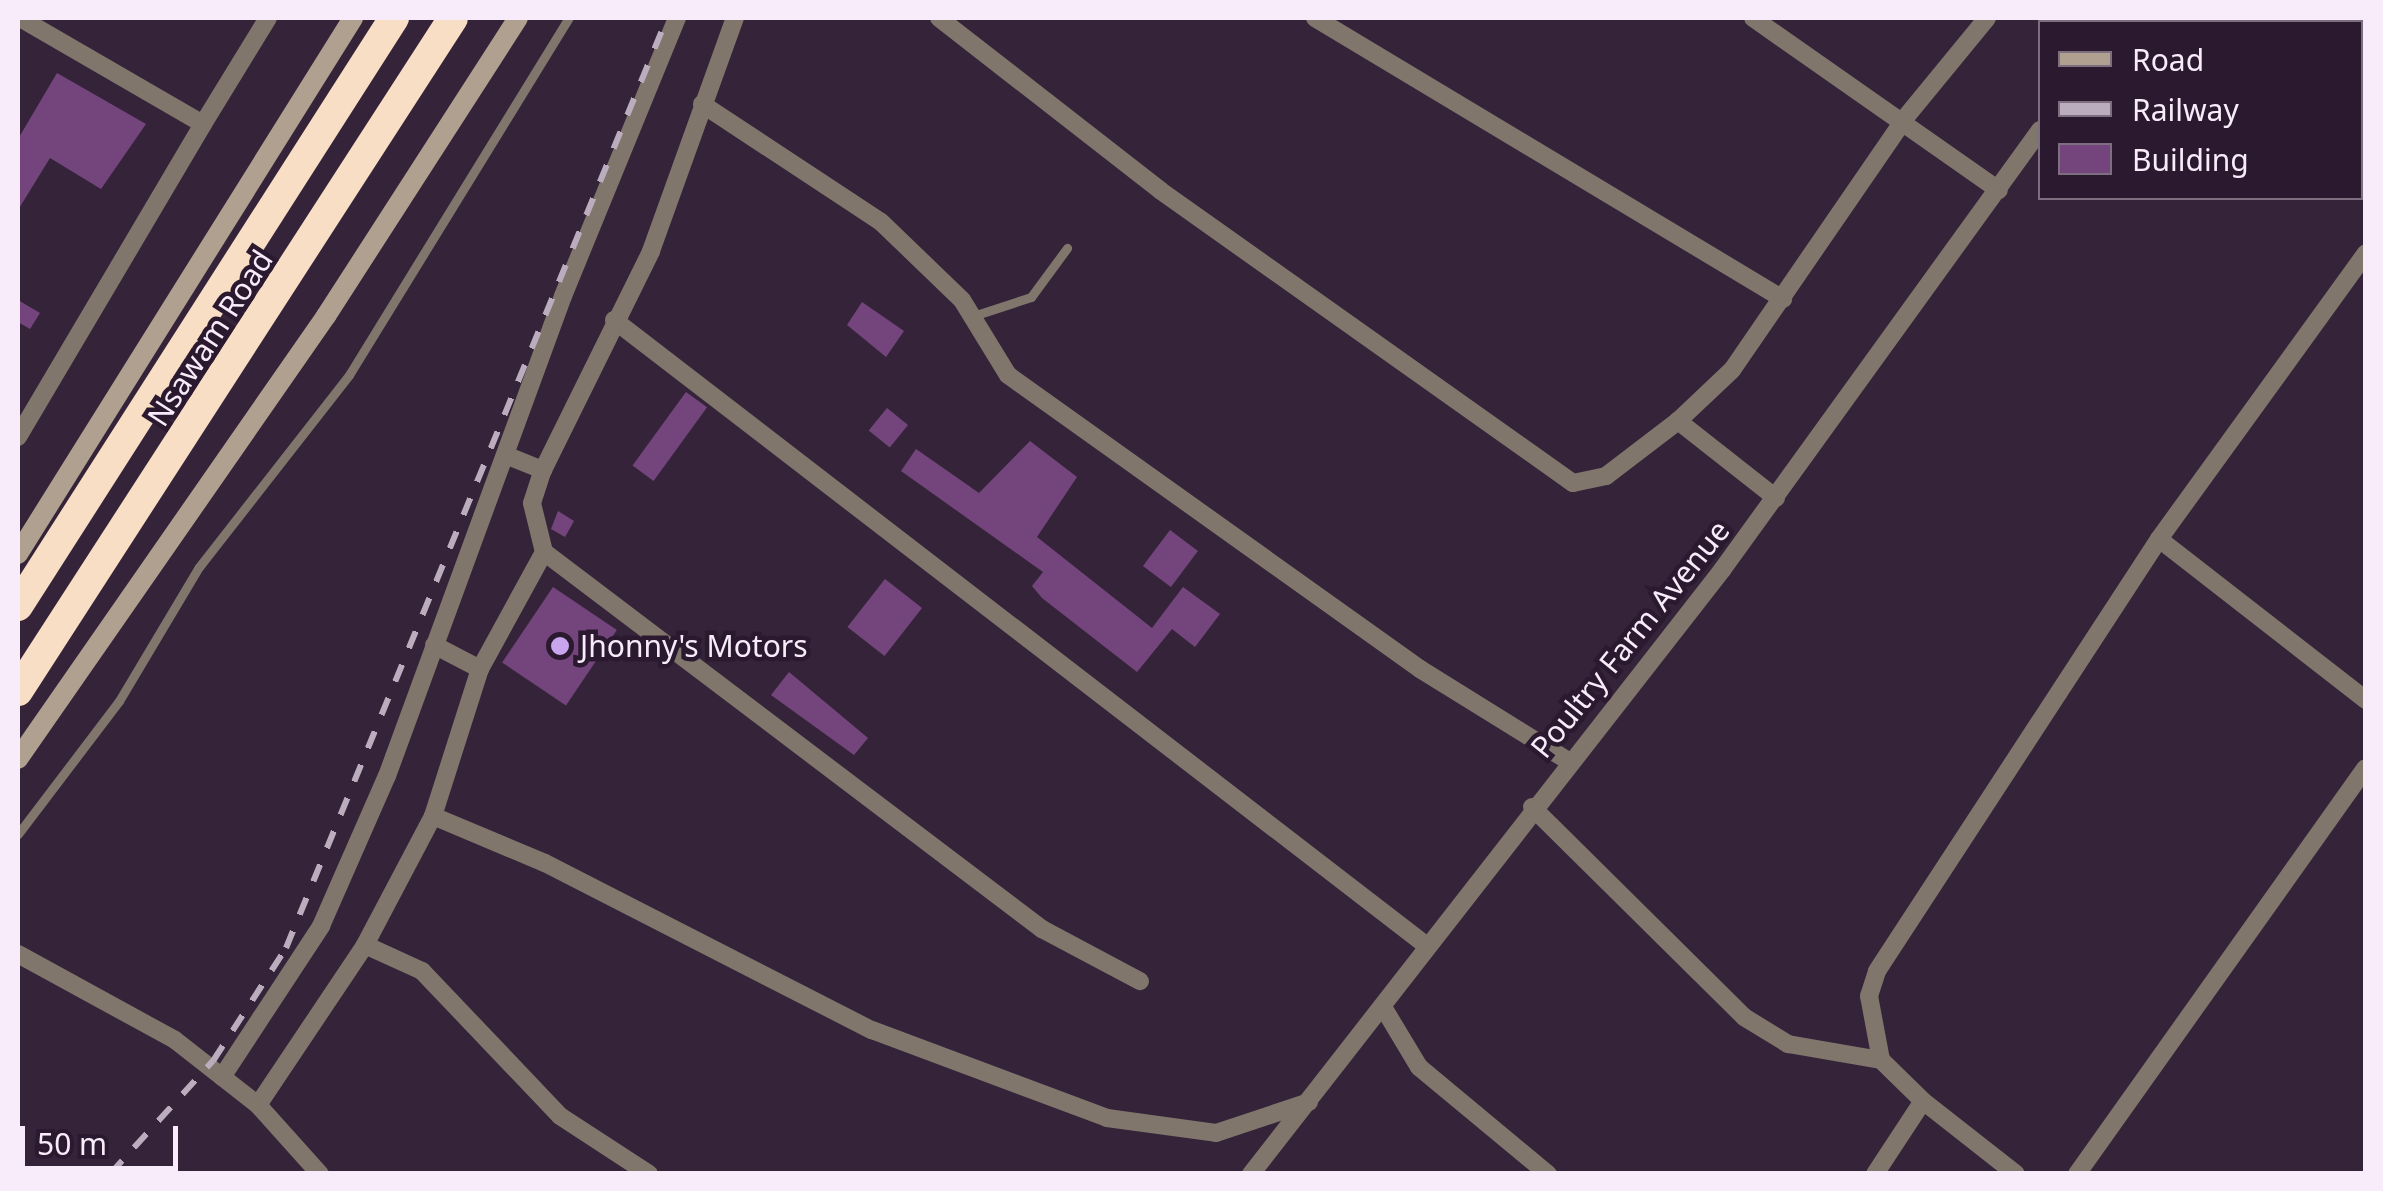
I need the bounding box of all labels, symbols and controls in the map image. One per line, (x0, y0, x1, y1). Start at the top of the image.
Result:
legend (2038, 20, 2363, 200)
text: Road (2132, 39, 2204, 80)
text: Railway (2132, 89, 2239, 130)
text: Building (2132, 139, 2249, 180)
street label: Nsawam Road (140, 243, 280, 433)
street label: Poultry Farm Avenue (1523, 513, 1737, 765)
place label: Jhonny's Motors (580, 628, 808, 664)
marker: Jhonny's Motors (549, 635, 571, 657)
scale bar (25, 1106, 182, 1168)
text: 50 m (37, 1123, 107, 1164)

